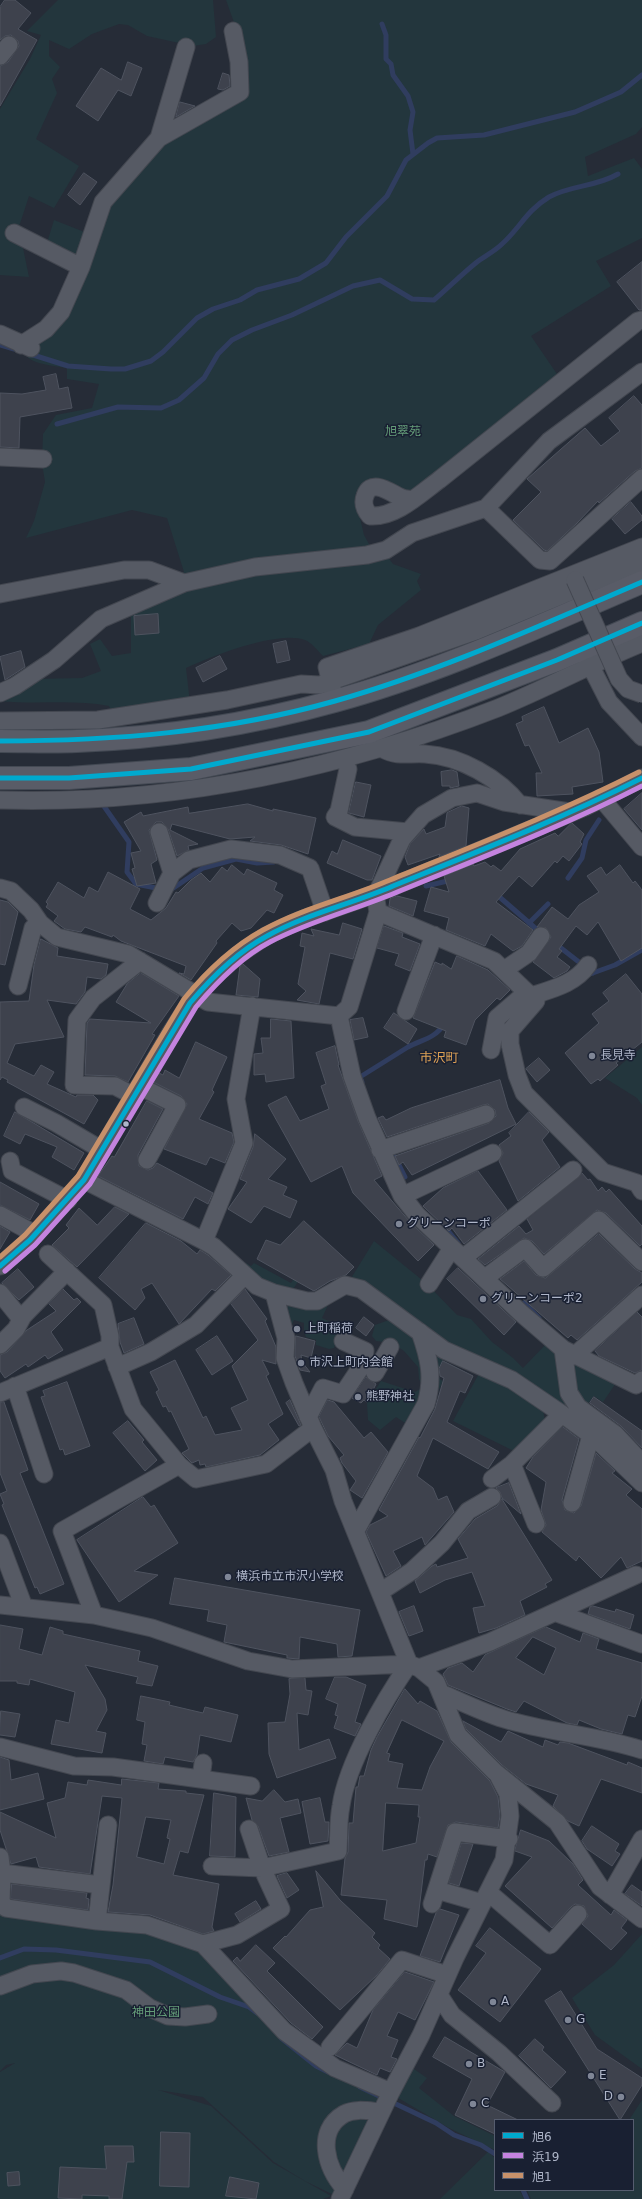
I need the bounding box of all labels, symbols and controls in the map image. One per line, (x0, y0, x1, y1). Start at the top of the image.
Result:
park label: 旭翠苑 (385, 425, 421, 439)
place label: 長見寺 (600, 1049, 636, 1063)
district label: 市沢町 (420, 1051, 458, 1067)
marker: 長見寺 (587, 1051, 597, 1061)
unlabelled marker (121, 1119, 131, 1129)
place label: グリーンコーポ (407, 1217, 491, 1231)
marker: グリーンコーポ (394, 1219, 404, 1229)
place label: グリーンコーポ2 (491, 1292, 583, 1306)
marker: グリーンコーポ2 (478, 1294, 488, 1304)
place label: 上町稲荷 (305, 1322, 353, 1336)
marker: 上町稲荷 (292, 1324, 302, 1334)
place label: 市沢上町内会館 (309, 1356, 393, 1370)
marker: 市沢上町内会館 (296, 1358, 306, 1368)
place label: 熊野神社 (366, 1390, 414, 1404)
marker: 熊野神社 (353, 1392, 363, 1402)
place label: 横浜市立市沢小学校 (236, 1570, 344, 1584)
marker: 横浜市立市沢小学校 (223, 1572, 233, 1582)
place label: A (501, 1995, 509, 2009)
marker: A (488, 1997, 498, 2007)
park label: 神田公園 (132, 2006, 180, 2020)
place label: G (576, 2013, 585, 2027)
marker: G (563, 2015, 573, 2025)
place label: B (477, 2057, 485, 2071)
marker: B (464, 2059, 474, 2069)
place label: E (599, 2069, 607, 2083)
marker: E (586, 2071, 596, 2081)
place label: D (604, 2090, 613, 2104)
marker: D (616, 2092, 626, 2102)
place label: C (481, 2097, 489, 2111)
marker: C (468, 2099, 478, 2109)
legend (494, 2119, 634, 2191)
text: 旭6 (532, 2130, 552, 2144)
text: 浜19 (532, 2150, 559, 2164)
text: 旭1 (532, 2170, 552, 2184)

